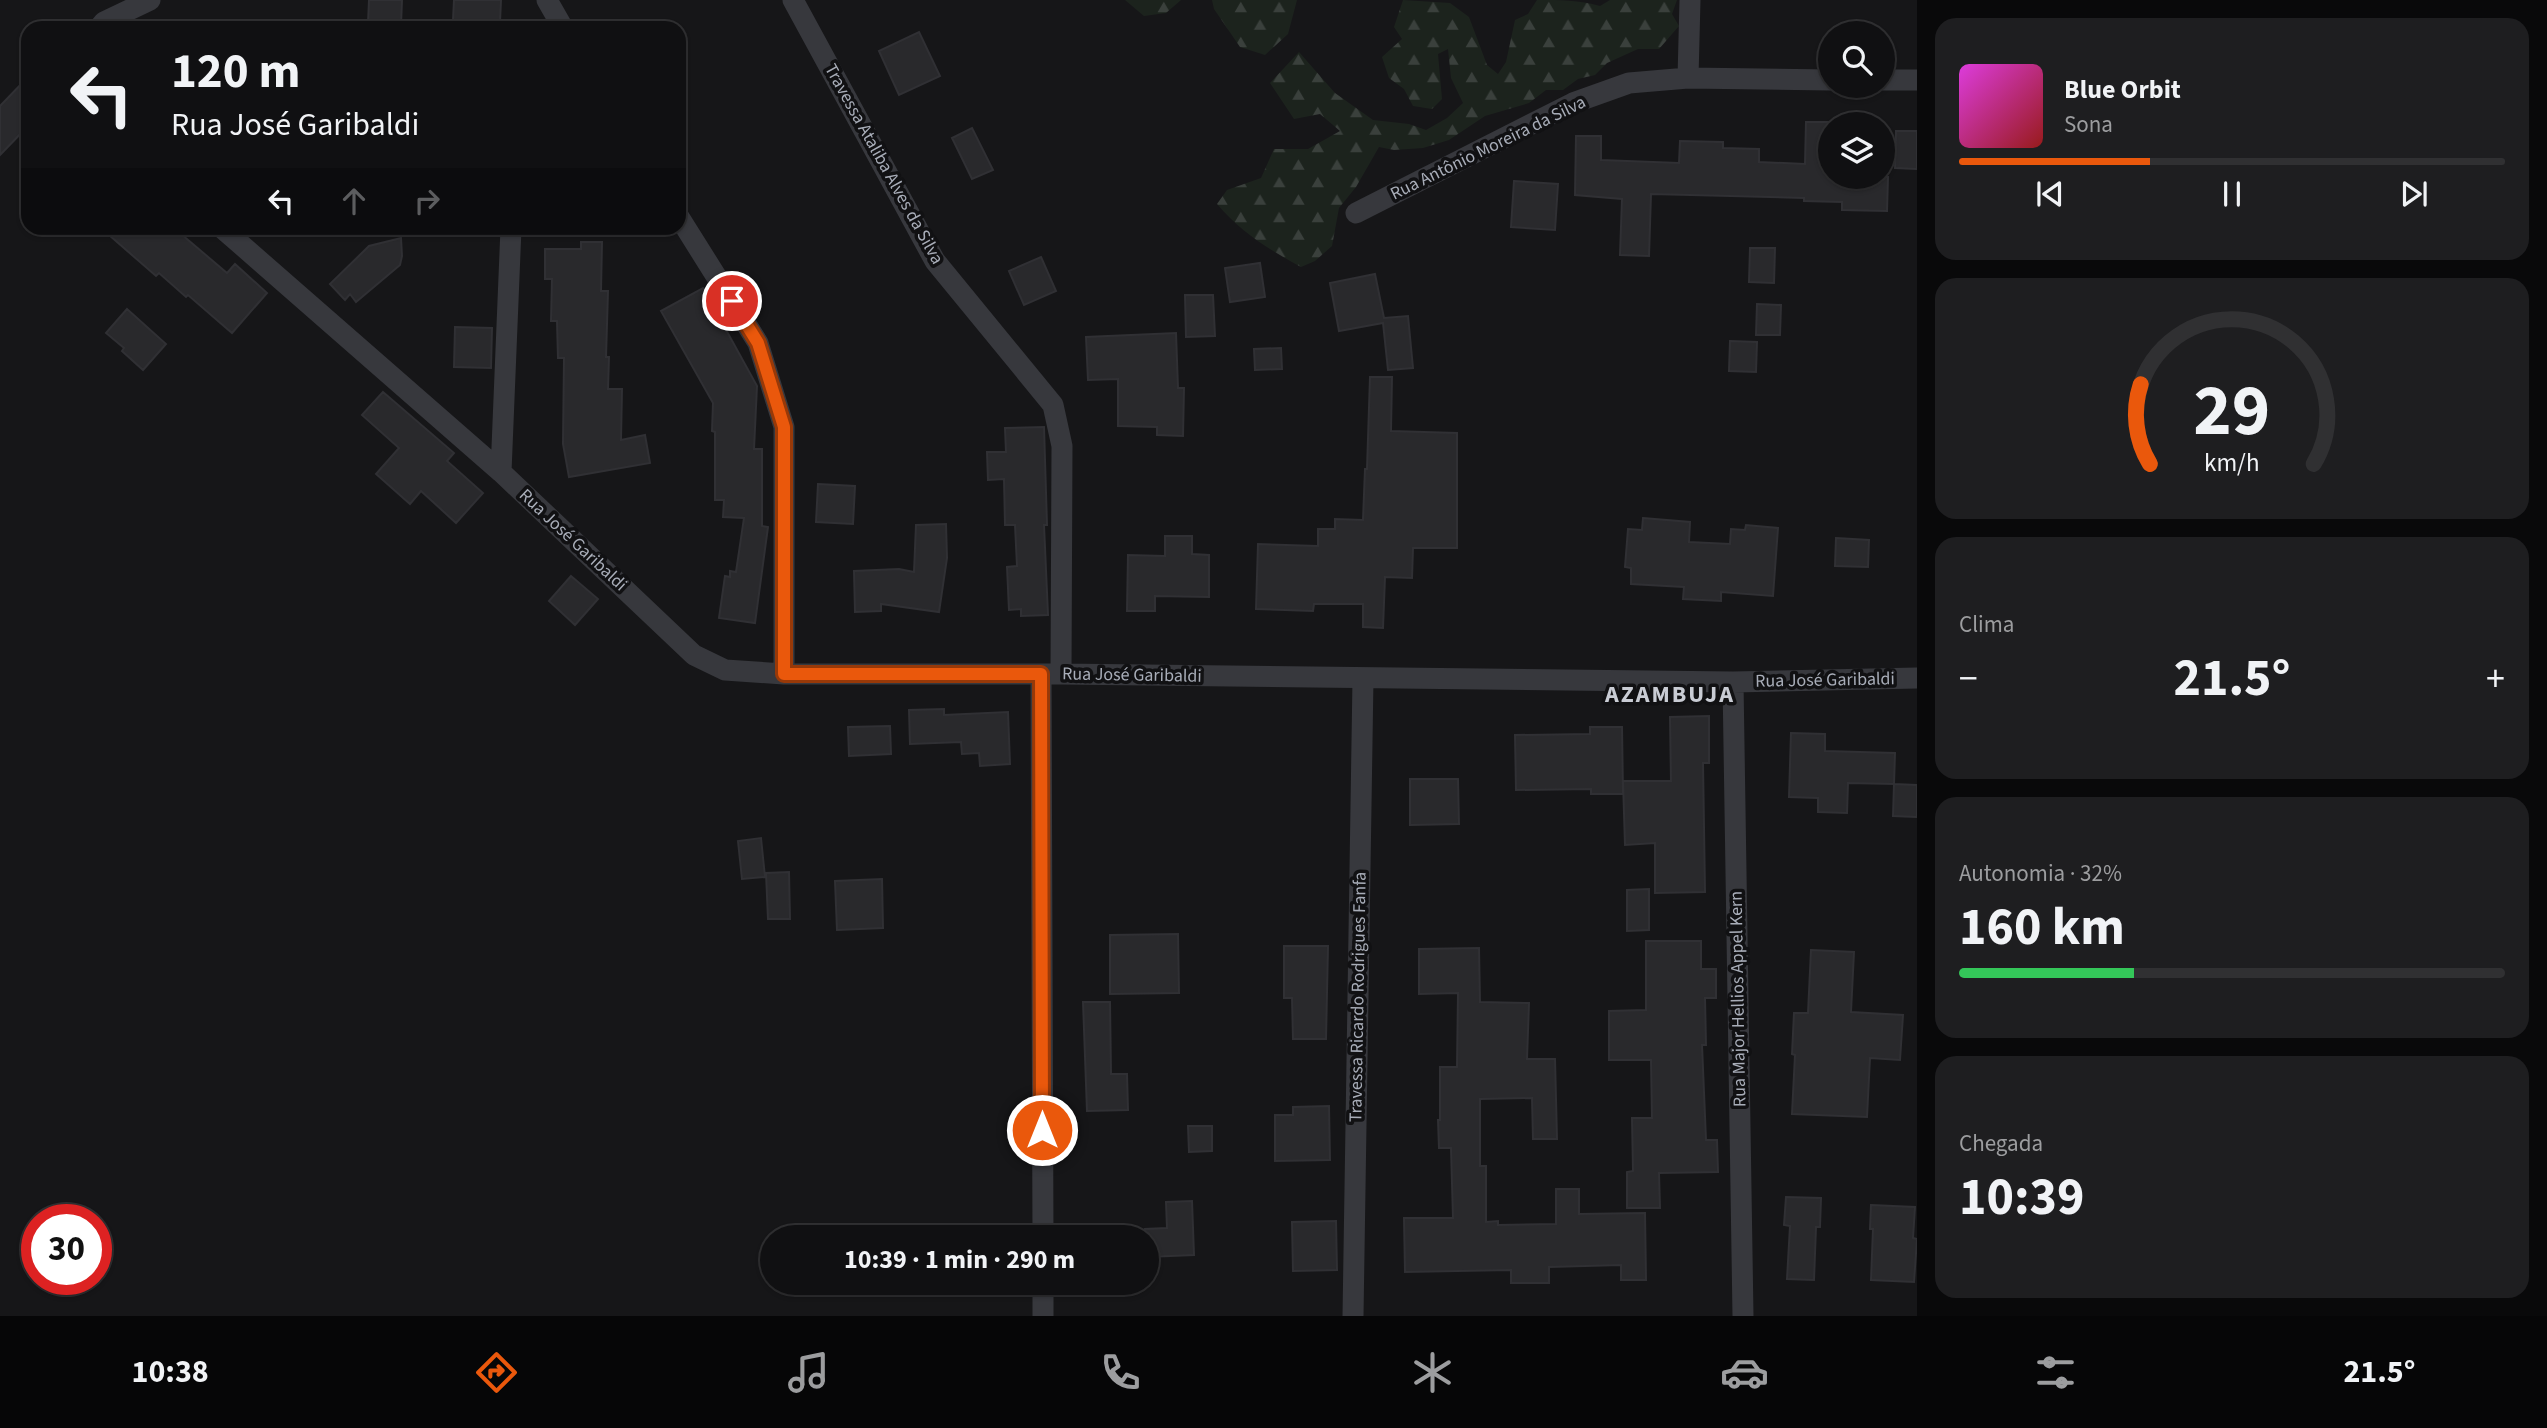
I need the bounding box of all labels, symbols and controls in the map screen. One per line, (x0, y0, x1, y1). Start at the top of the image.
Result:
map controls (1818, 21, 1895, 189)
button: search (1818, 21, 1895, 98)
text: 120 m (171, 37, 300, 107)
icon: left (56, 49, 147, 140)
street label: Travessa Ataliba Alves da Silva (818, 59, 950, 269)
text: Blue Orbit (2064, 71, 2181, 108)
street label: Rua Antônio Moreira da Silva (1386, 90, 1590, 206)
text: Rua José Garibaldi (171, 102, 419, 148)
text: Sona (2064, 108, 2113, 141)
button: layers (1818, 112, 1895, 189)
icon: previous (2031, 175, 2069, 213)
icon: pause (2213, 175, 2251, 213)
icon: next (2395, 175, 2433, 213)
icon: left (262, 182, 300, 220)
icon: ahead (335, 182, 373, 220)
icon: right (408, 182, 446, 220)
pin (702, 271, 762, 331)
icon: arrive (713, 282, 751, 320)
text: 29 (2194, 360, 2270, 464)
text: km/h (2204, 445, 2260, 481)
street label: Rua José Garibaldi (513, 483, 633, 597)
text: Clima (1959, 608, 2014, 641)
text: 21.5° (2174, 642, 2290, 716)
text: − (1959, 652, 1978, 706)
text: + (2486, 652, 2505, 706)
street label: Rua José Garibaldi (1062, 661, 1202, 689)
street label: Rua José Garibaldi (1755, 666, 1895, 694)
district label: AZAMBUJA (1604, 677, 1735, 712)
text: Autonomia · 32% (1959, 857, 2122, 890)
street label: Travessa Ricardo Rodrigues Fanfa (1343, 872, 1373, 1122)
street label: Rua Major Hellios Appel Kern (1724, 891, 1752, 1107)
text: 160 km (1959, 891, 2125, 965)
position arrow (1005, 1093, 1079, 1167)
text: Chegada (1959, 1127, 2043, 1160)
text: 10:39 (1959, 1161, 2084, 1235)
speed limit sign: 30 (21, 1204, 112, 1295)
text: 10:39 · 1 min · 290 m (844, 1241, 1075, 1278)
icon: directions (472, 1348, 521, 1397)
icon: music (784, 1348, 833, 1397)
icon: phone (1096, 1348, 1145, 1397)
icon: climate (1408, 1348, 1457, 1397)
icon: car (1720, 1348, 1769, 1397)
icon: filters (2031, 1348, 2080, 1397)
text: 10:38 (131, 1349, 209, 1395)
text: 21.5° (2343, 1349, 2415, 1395)

